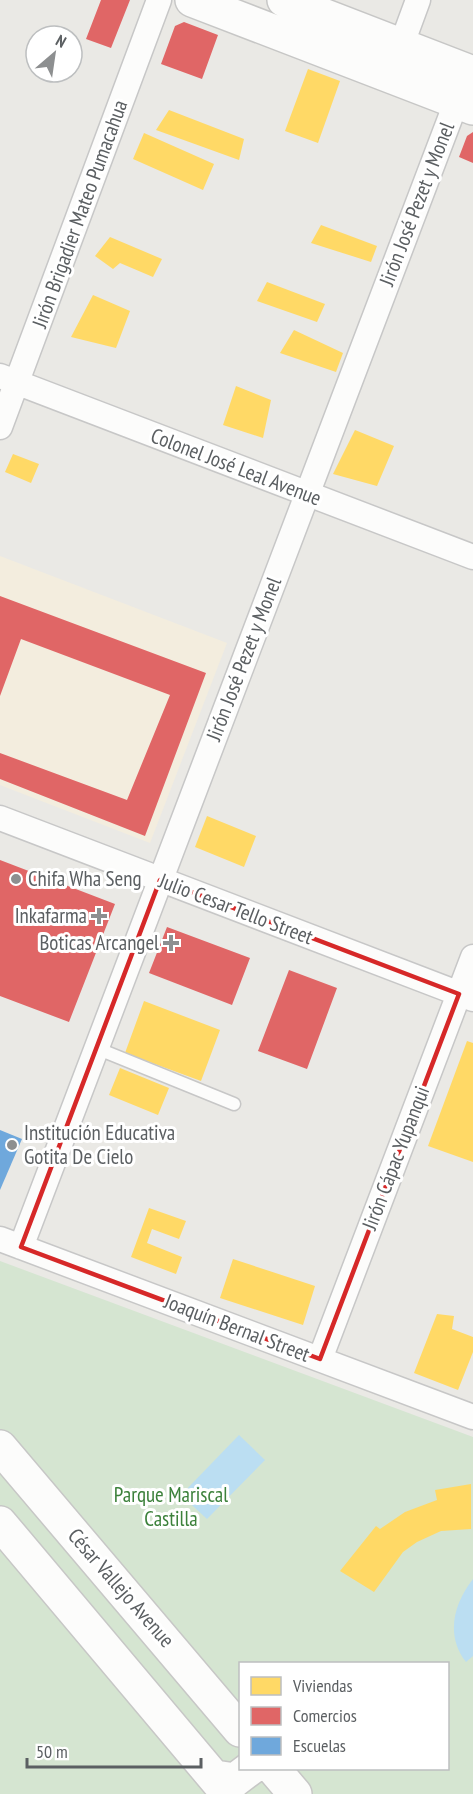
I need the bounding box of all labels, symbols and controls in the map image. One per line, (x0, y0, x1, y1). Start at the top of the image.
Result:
north arrow (24, 24, 84, 84)
text: N (53, 30, 70, 52)
street label: Jirón Brigadier Mateo Pumacahua (25, 96, 133, 332)
street label: Jirón José Pezet y Monel (373, 118, 460, 290)
street label: Colonel José Leal Avenue (147, 422, 325, 511)
street label: Jirón José Pezet y Monel (200, 573, 287, 745)
place label: Chifa Wha Seng (28, 865, 141, 892)
street label: Julio Cesar Tello Street (154, 866, 317, 950)
marker: Chifa Wha Seng (9, 872, 23, 886)
place label: Inkafarma (15, 902, 87, 929)
marker: Inkafarma (92, 909, 106, 923)
place label: Boticas Arcangel (39, 929, 159, 956)
marker: Boticas Arcangel (164, 936, 178, 950)
street label: Jirón Cápac Yupanqui (355, 1082, 435, 1234)
place label: Institución Educativa Gotita De Cielo (24, 1119, 175, 1170)
marker: Institución Educativa Gotita De Cielo (5, 1138, 19, 1152)
street label: Joaquín Bernal Street (160, 1287, 314, 1368)
park label: Parque Mariscal Castilla (114, 1481, 228, 1532)
street label: César Vallejo Avenue (62, 1523, 181, 1653)
legend (239, 1662, 449, 1770)
text: Viviendas (292, 1674, 353, 1697)
text: Comercios (293, 1704, 357, 1727)
scale bar (27, 1731, 201, 1769)
text: Escuelas (293, 1734, 346, 1757)
text: 50 m (36, 1740, 68, 1763)

